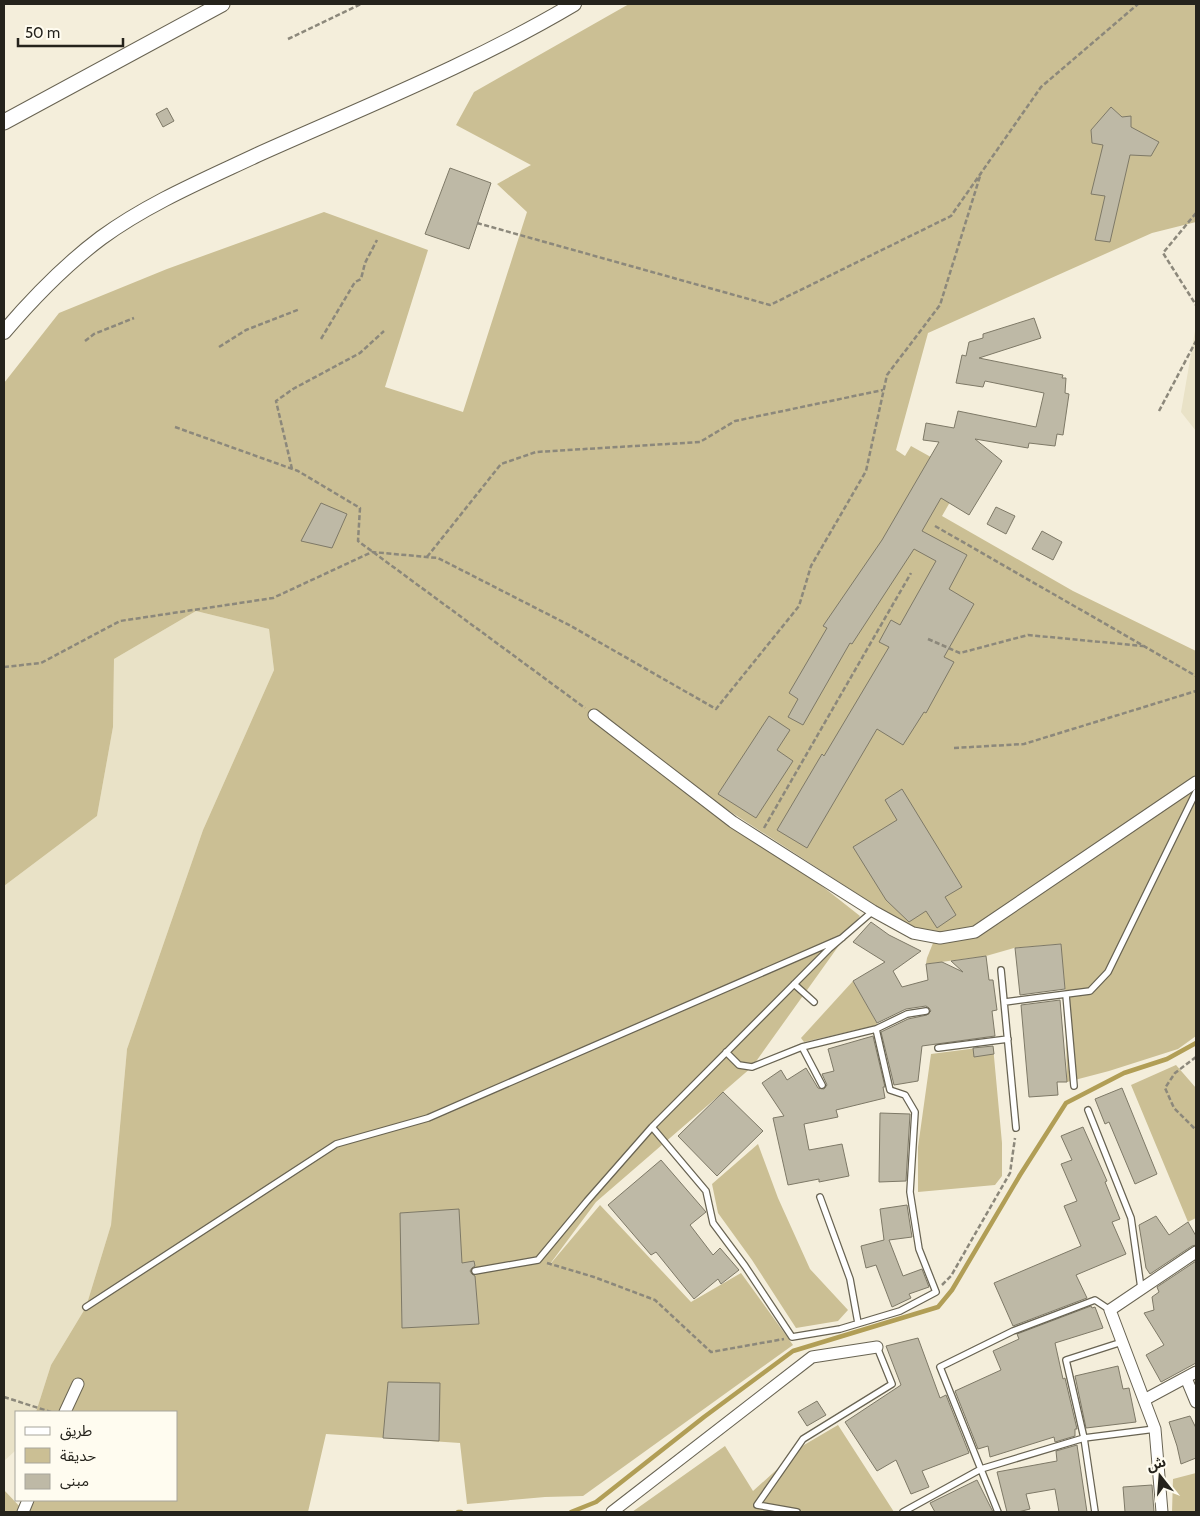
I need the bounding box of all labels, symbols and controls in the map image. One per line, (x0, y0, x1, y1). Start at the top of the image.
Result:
scale bar (18, 15, 122, 47)
text: 50 m (25, 24, 60, 42)
legend (15, 1411, 178, 1501)
text: طريق (60, 1422, 92, 1441)
text: حديقة (60, 1447, 96, 1465)
north arrow (1135, 1451, 1185, 1501)
text: ش (1144, 1452, 1168, 1475)
text: مبنى (60, 1472, 89, 1490)

